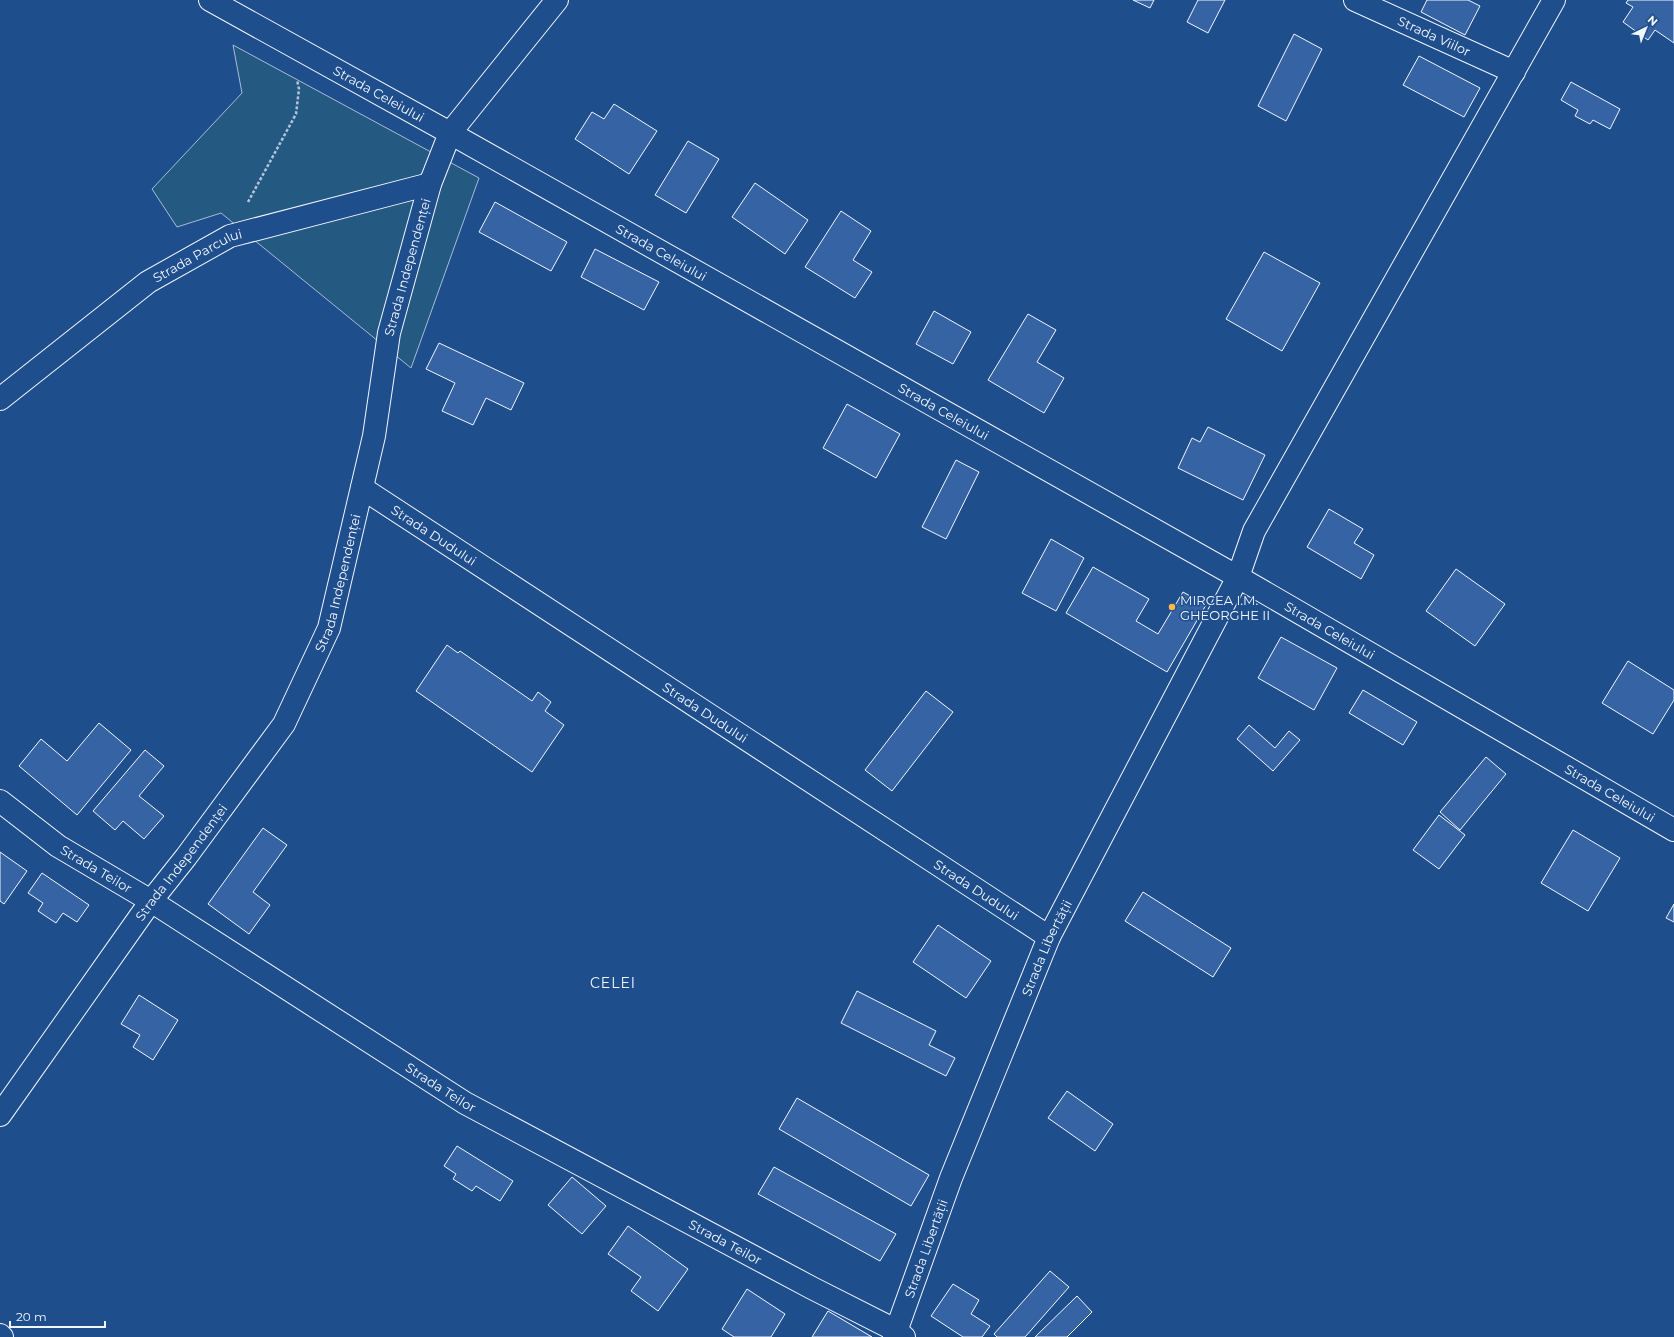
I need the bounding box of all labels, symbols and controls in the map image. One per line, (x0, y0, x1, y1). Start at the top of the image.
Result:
north arrow (1626, 8, 1666, 48)
street label: Strada Viilor (1395, 12, 1473, 59)
text: N (1645, 13, 1661, 29)
street label: Strada Celeiului (330, 62, 427, 125)
street label: Strada Independenței (381, 196, 434, 338)
street label: Strada Celeiului (613, 220, 710, 284)
street label: Strada Parcului (150, 225, 244, 286)
street label: Strada Celeiului (895, 379, 992, 443)
street label: Strada Dudului (388, 501, 480, 569)
street label: Strada Independenței (311, 512, 363, 655)
place label: MIRCEA I.M. GHEORGHE II (1180, 592, 1270, 623)
street label: Strada Celeiului (1282, 598, 1378, 663)
marker: MIRCEA I.M. GHEORGHE II (1167, 602, 1177, 612)
street label: Strada Dudului (660, 679, 751, 746)
street label: Strada Celeiului (1562, 760, 1658, 825)
street label: Strada Independenței (132, 801, 230, 924)
street label: Strada Teilor (58, 841, 135, 896)
street label: Strada Dudului (931, 856, 1022, 923)
street label: Strada Libertății (1018, 897, 1075, 998)
district label: CELEI (590, 974, 636, 992)
street label: Strada Teilor (403, 1059, 479, 1115)
street label: Strada Libertății (901, 1197, 951, 1300)
street label: Strada Teilor (686, 1216, 765, 1268)
scale bar (10, 1303, 105, 1329)
text: 20 m (16, 1309, 47, 1324)

